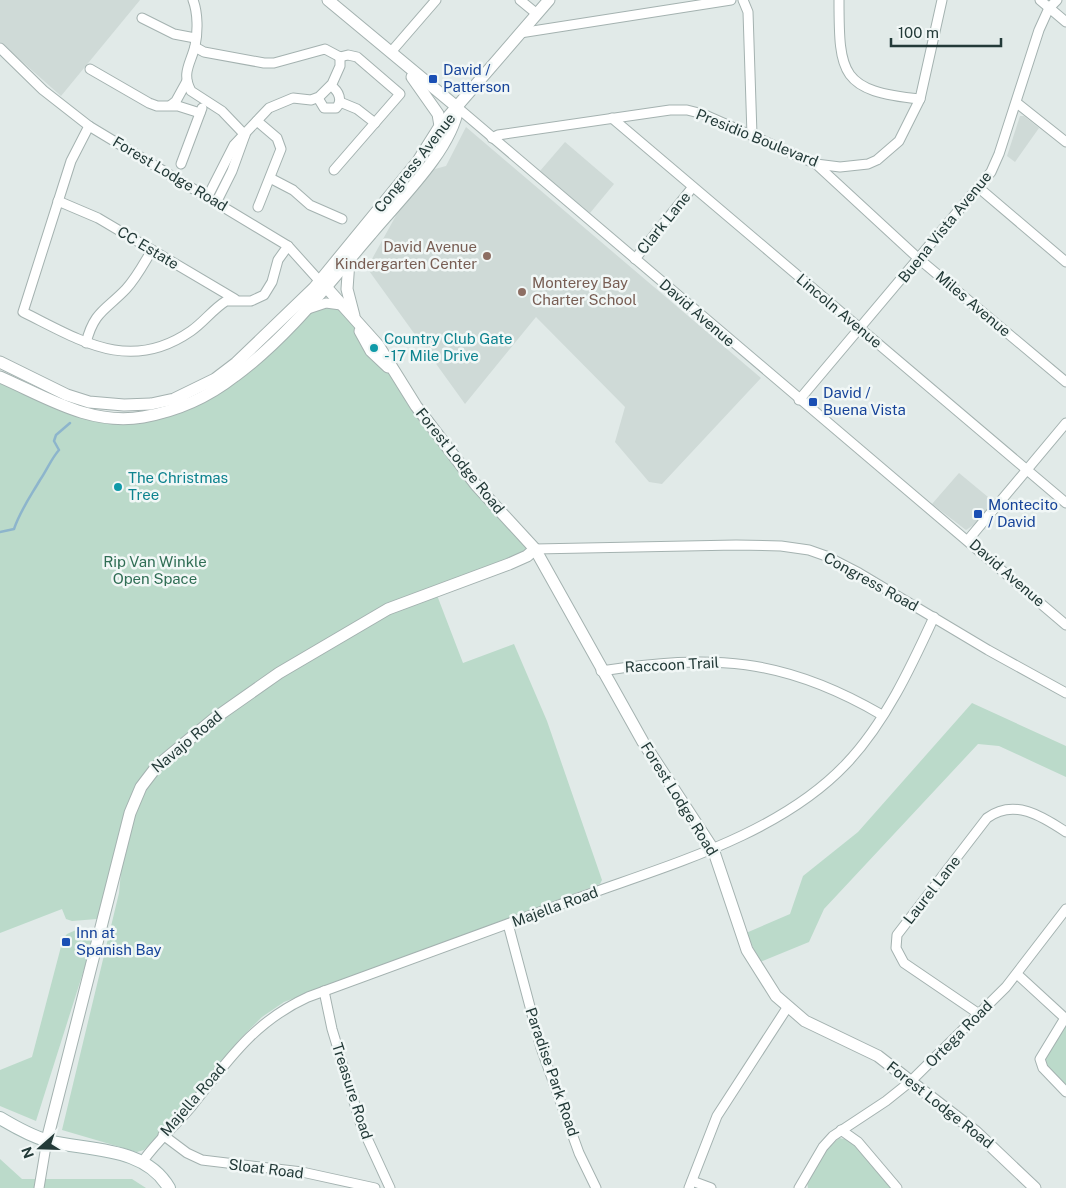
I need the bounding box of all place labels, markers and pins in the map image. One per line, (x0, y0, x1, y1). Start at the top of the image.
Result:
place label: David / Patterson (443, 61, 510, 95)
marker: David / Patterson (427, 73, 439, 85)
place label: David Avenue Kindergarten Center (335, 238, 477, 272)
marker: David Avenue Kindergarten Center (481, 250, 493, 262)
place label: Monterey Bay Charter School (532, 274, 637, 308)
marker: Monterey Bay Charter School (516, 286, 528, 298)
place label: Country Club Gate - 17 Mile Drive (384, 330, 512, 364)
marker: Country Club Gate - 17 Mile Drive (368, 342, 380, 354)
place label: David / Buena Vista (823, 384, 906, 418)
marker: David / Buena Vista (807, 396, 819, 408)
place label: The Christmas Tree (128, 469, 228, 503)
marker: The Christmas Tree (112, 481, 124, 493)
place label: Montecito / David (988, 496, 1058, 530)
marker: Montecito / David (972, 508, 984, 520)
place label: Inn at Spanish Bay (76, 924, 162, 958)
marker: Inn at Spanish Bay (60, 936, 72, 948)

